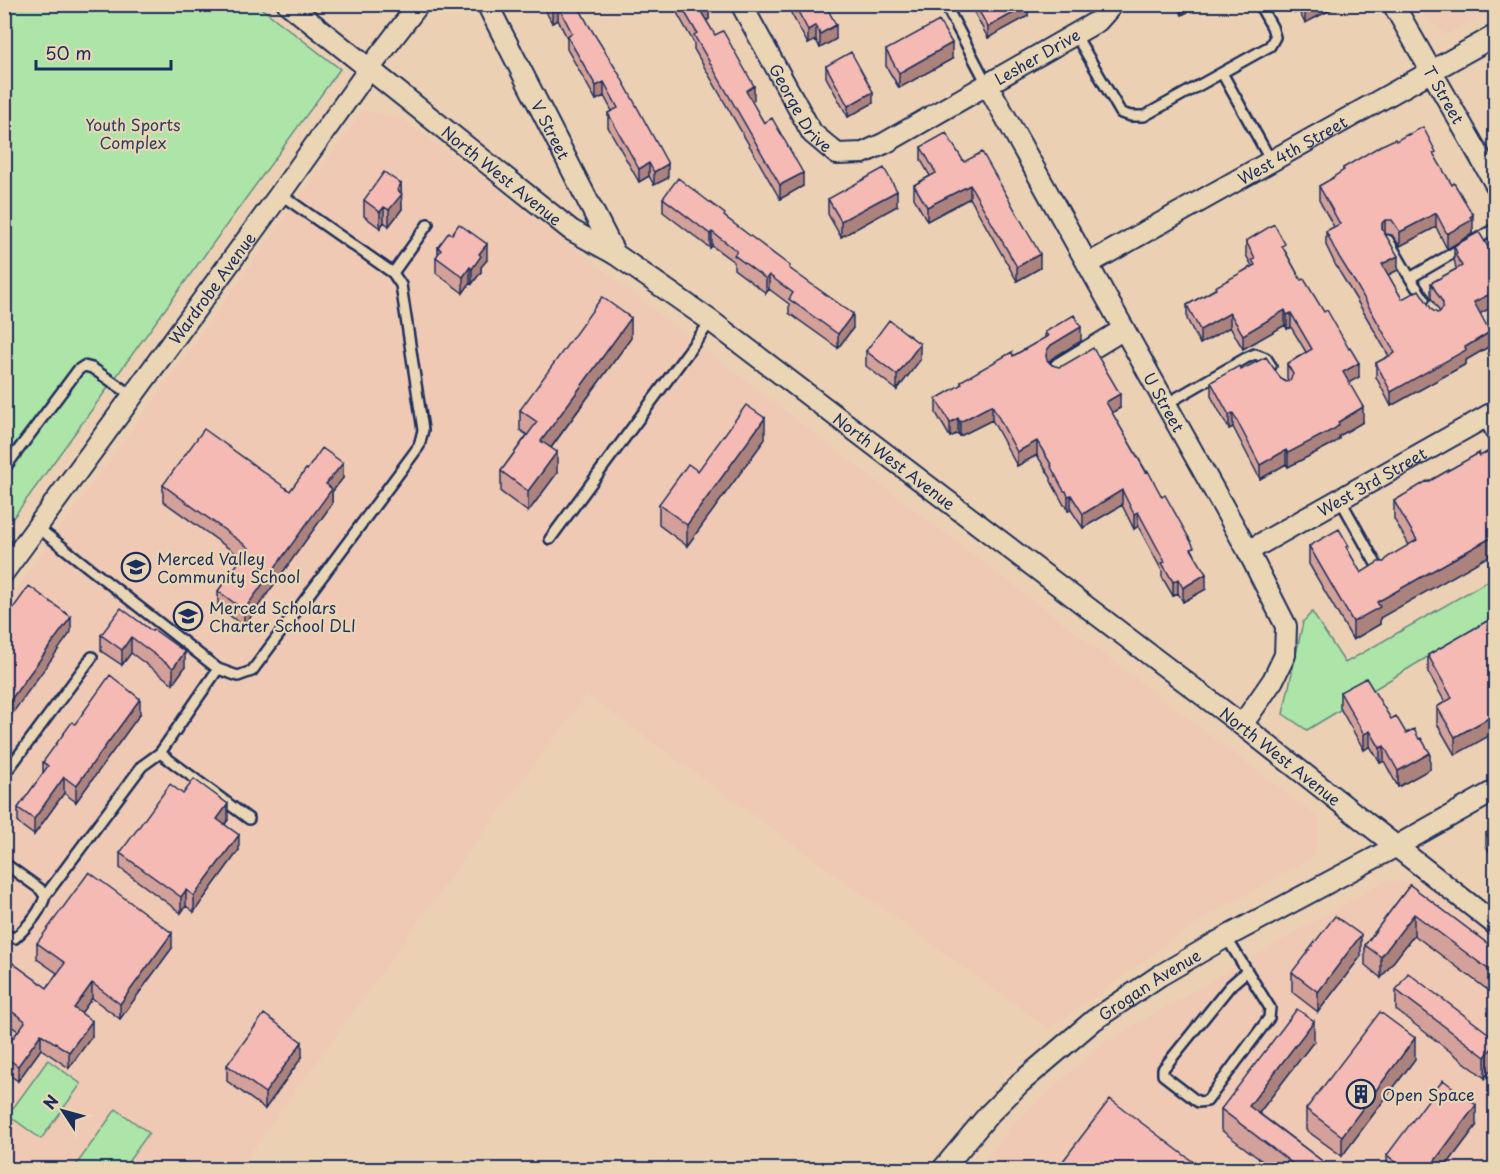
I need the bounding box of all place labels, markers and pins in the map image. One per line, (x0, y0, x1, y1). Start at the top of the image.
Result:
place label: Merced Valley Community School (157, 546, 300, 588)
school or university icon: Merced Valley Community School (120, 551, 152, 583)
place label: Merced Scholars Charter School DLI (209, 595, 356, 637)
school or university icon: Merced Scholars Charter School DLI (172, 600, 204, 632)
building icon: Open Space (1345, 1078, 1377, 1110)
place label: Open Space (1382, 1082, 1475, 1106)

